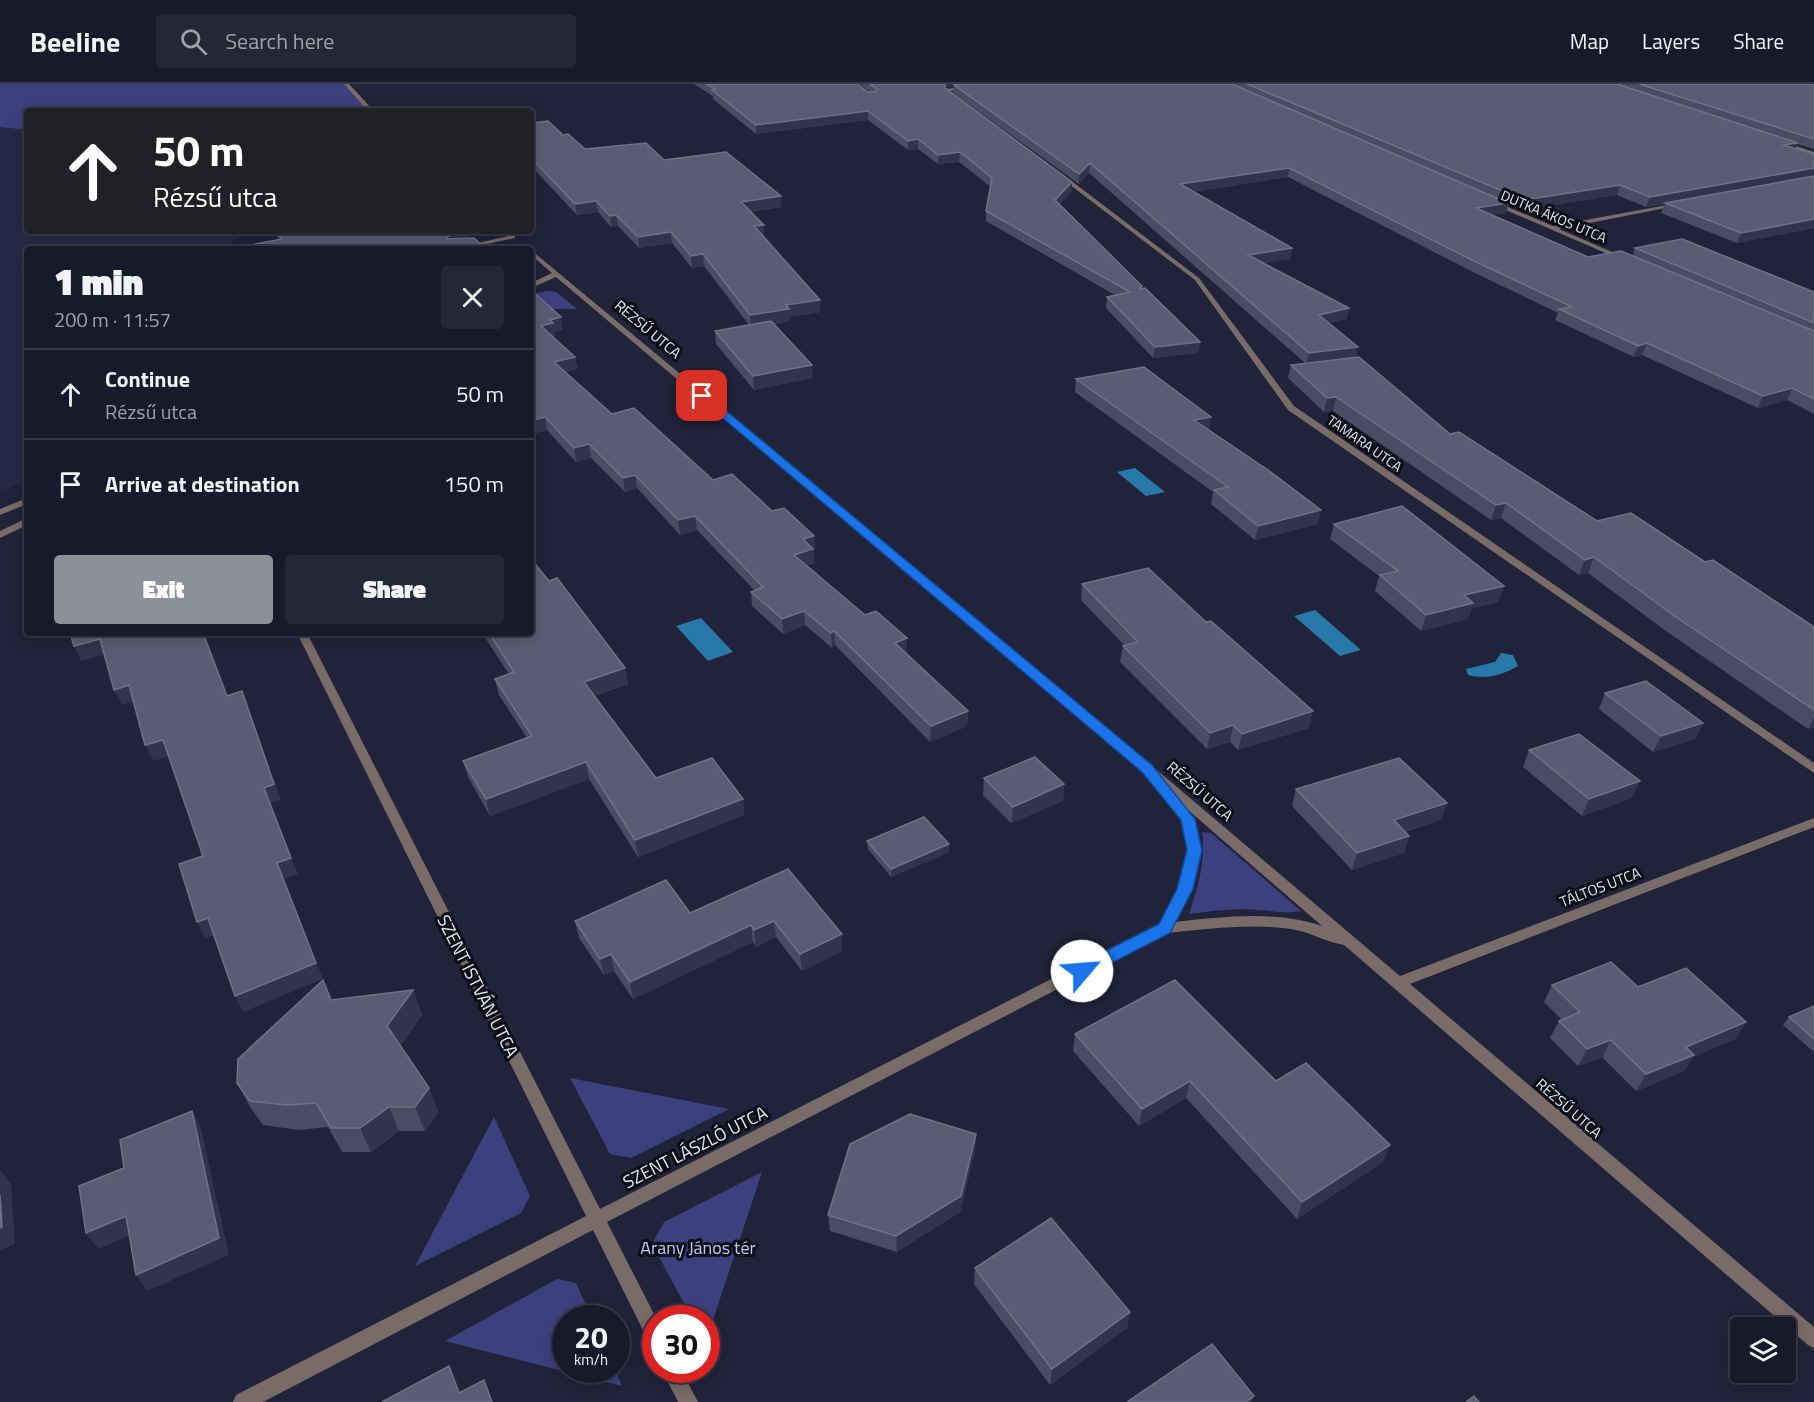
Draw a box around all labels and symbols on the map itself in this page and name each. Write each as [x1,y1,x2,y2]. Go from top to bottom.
street label: DUTKA ÁKOS UTCA [1498,184,1611,248]
street label: RÉZSŰ UTCA [610,294,687,364]
pin [676,370,727,421]
street label: TAMARA UTCA [1323,409,1407,477]
street label: RÉZSŰ UTCA [1162,756,1238,826]
street label: TÁLTOS UTCA [1556,861,1644,913]
street label: SZENT ISTVÁN UTCA [430,910,526,1062]
position arrow [1050,939,1114,1003]
street label: RÉZSŰ UTCA [1531,1073,1607,1143]
street label: SZENT LÁSZLÓ UTCA [618,1099,772,1195]
park label: Arany János tér [640,1234,756,1261]
speed limit sign: 30 [642,1305,720,1383]

